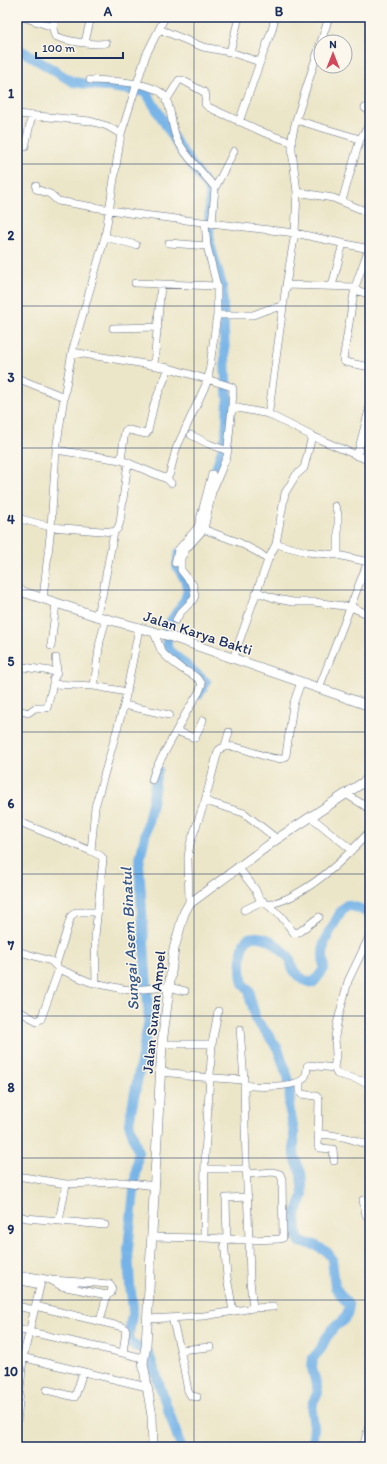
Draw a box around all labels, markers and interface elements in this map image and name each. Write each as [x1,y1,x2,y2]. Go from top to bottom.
text: A [103,4,113,19]
text: B [275,4,284,19]
scale bar [36,34,123,60]
north arrow [313,34,353,74]
text: N [329,38,337,51]
text: 100 m [42,41,75,55]
text: 1 [8,86,14,101]
text: 2 [8,228,15,243]
text: 3 [7,370,15,385]
text: 4 [7,512,15,527]
street label: Jalan Karya Bakti [141,607,255,659]
text: 5 [8,654,15,669]
text: 6 [8,796,15,811]
water label: Sungai Asem Binatul [116,865,143,1011]
text: 7 [7,938,15,953]
street label: Jalan Sunan Ampel [139,949,169,1074]
text: 8 [7,1080,15,1095]
text: 9 [8,1222,15,1237]
text: 10 [4,1364,18,1379]

